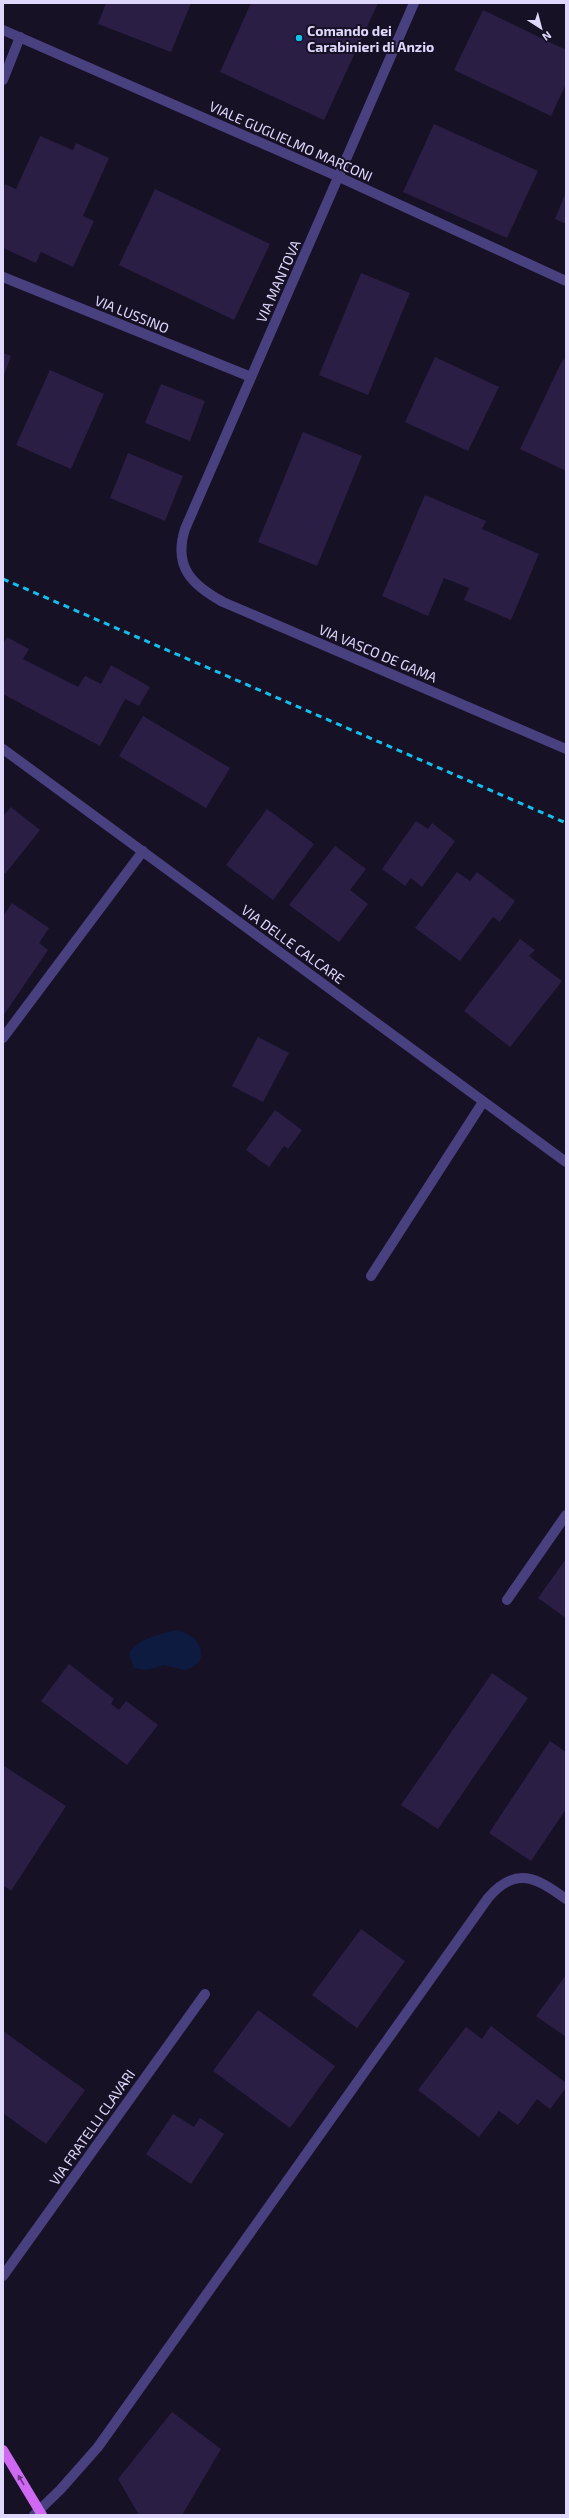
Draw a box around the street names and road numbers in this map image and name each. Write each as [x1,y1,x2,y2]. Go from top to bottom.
street label: VIALE GUGLIELMO MARCONI [207,97,375,185]
street label: VIA MANTOVA [252,237,304,325]
street label: VIA LUSSINO [92,291,172,337]
street label: VIA VASCO DE GAMA [316,620,440,686]
street label: VIA DELLE CALCARE [238,901,348,987]
street label: VIA FRATELLI CLAVARI [46,2066,138,2188]

